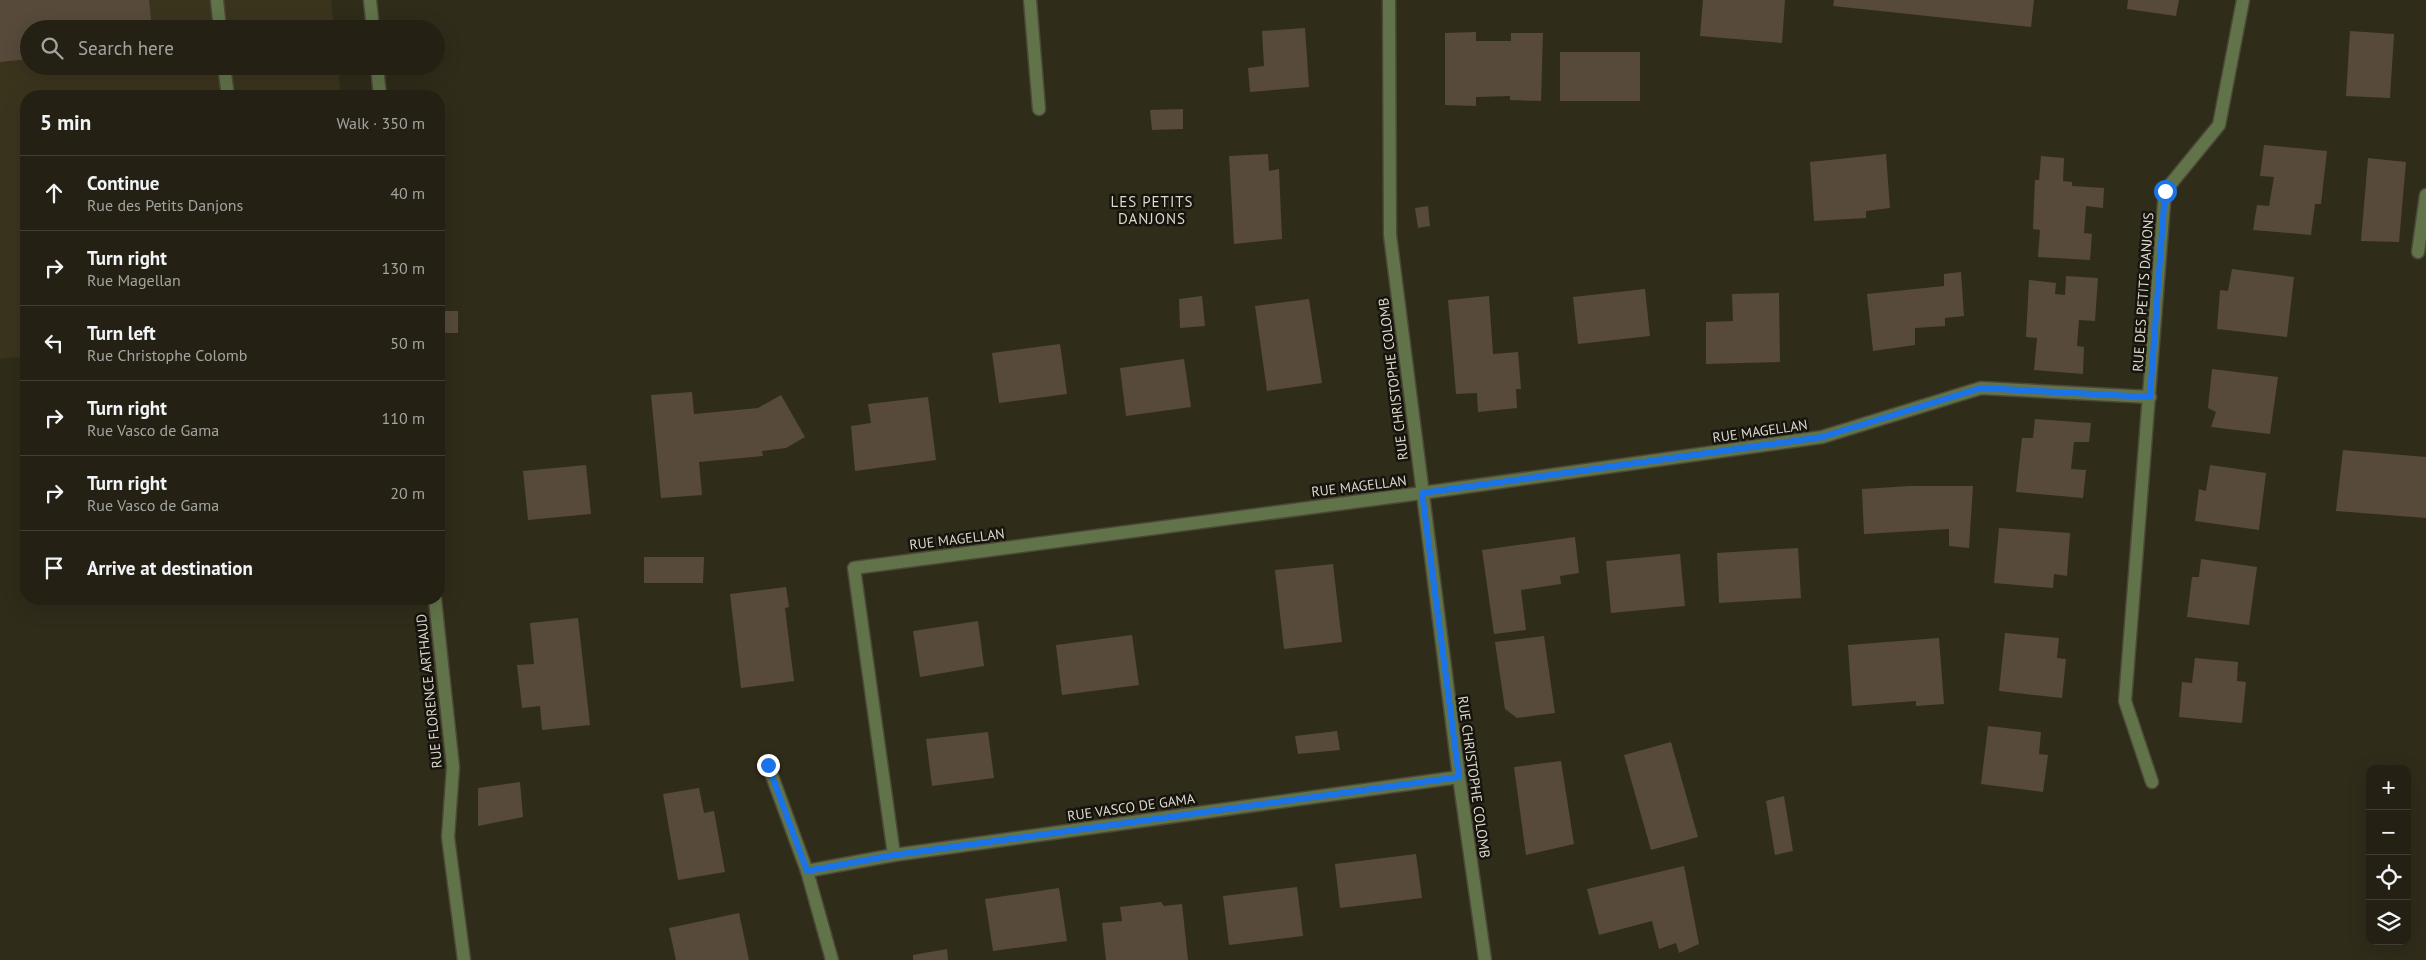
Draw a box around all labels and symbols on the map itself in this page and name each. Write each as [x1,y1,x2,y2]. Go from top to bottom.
route start [2154,180,2177,203]
district label: LES PETITS DANJONS [1110,192,1194,228]
street label: RUE DES PETITS DANJONS [2128,212,2158,372]
street label: RUE CHRISTOPHE COLOMB [1374,297,1412,461]
street label: RUE MAGELLAN [1711,415,1809,447]
street label: RUE MAGELLAN [1310,471,1408,501]
street label: RUE MAGELLAN [908,524,1006,554]
street label: RUE FLORENCE ARTHAUD [412,613,446,769]
street label: RUE CHRISTOPHE COLOMB [1454,695,1494,859]
route end [757,754,780,777]
street label: RUE VASCO DE GAMA [1066,789,1197,825]

